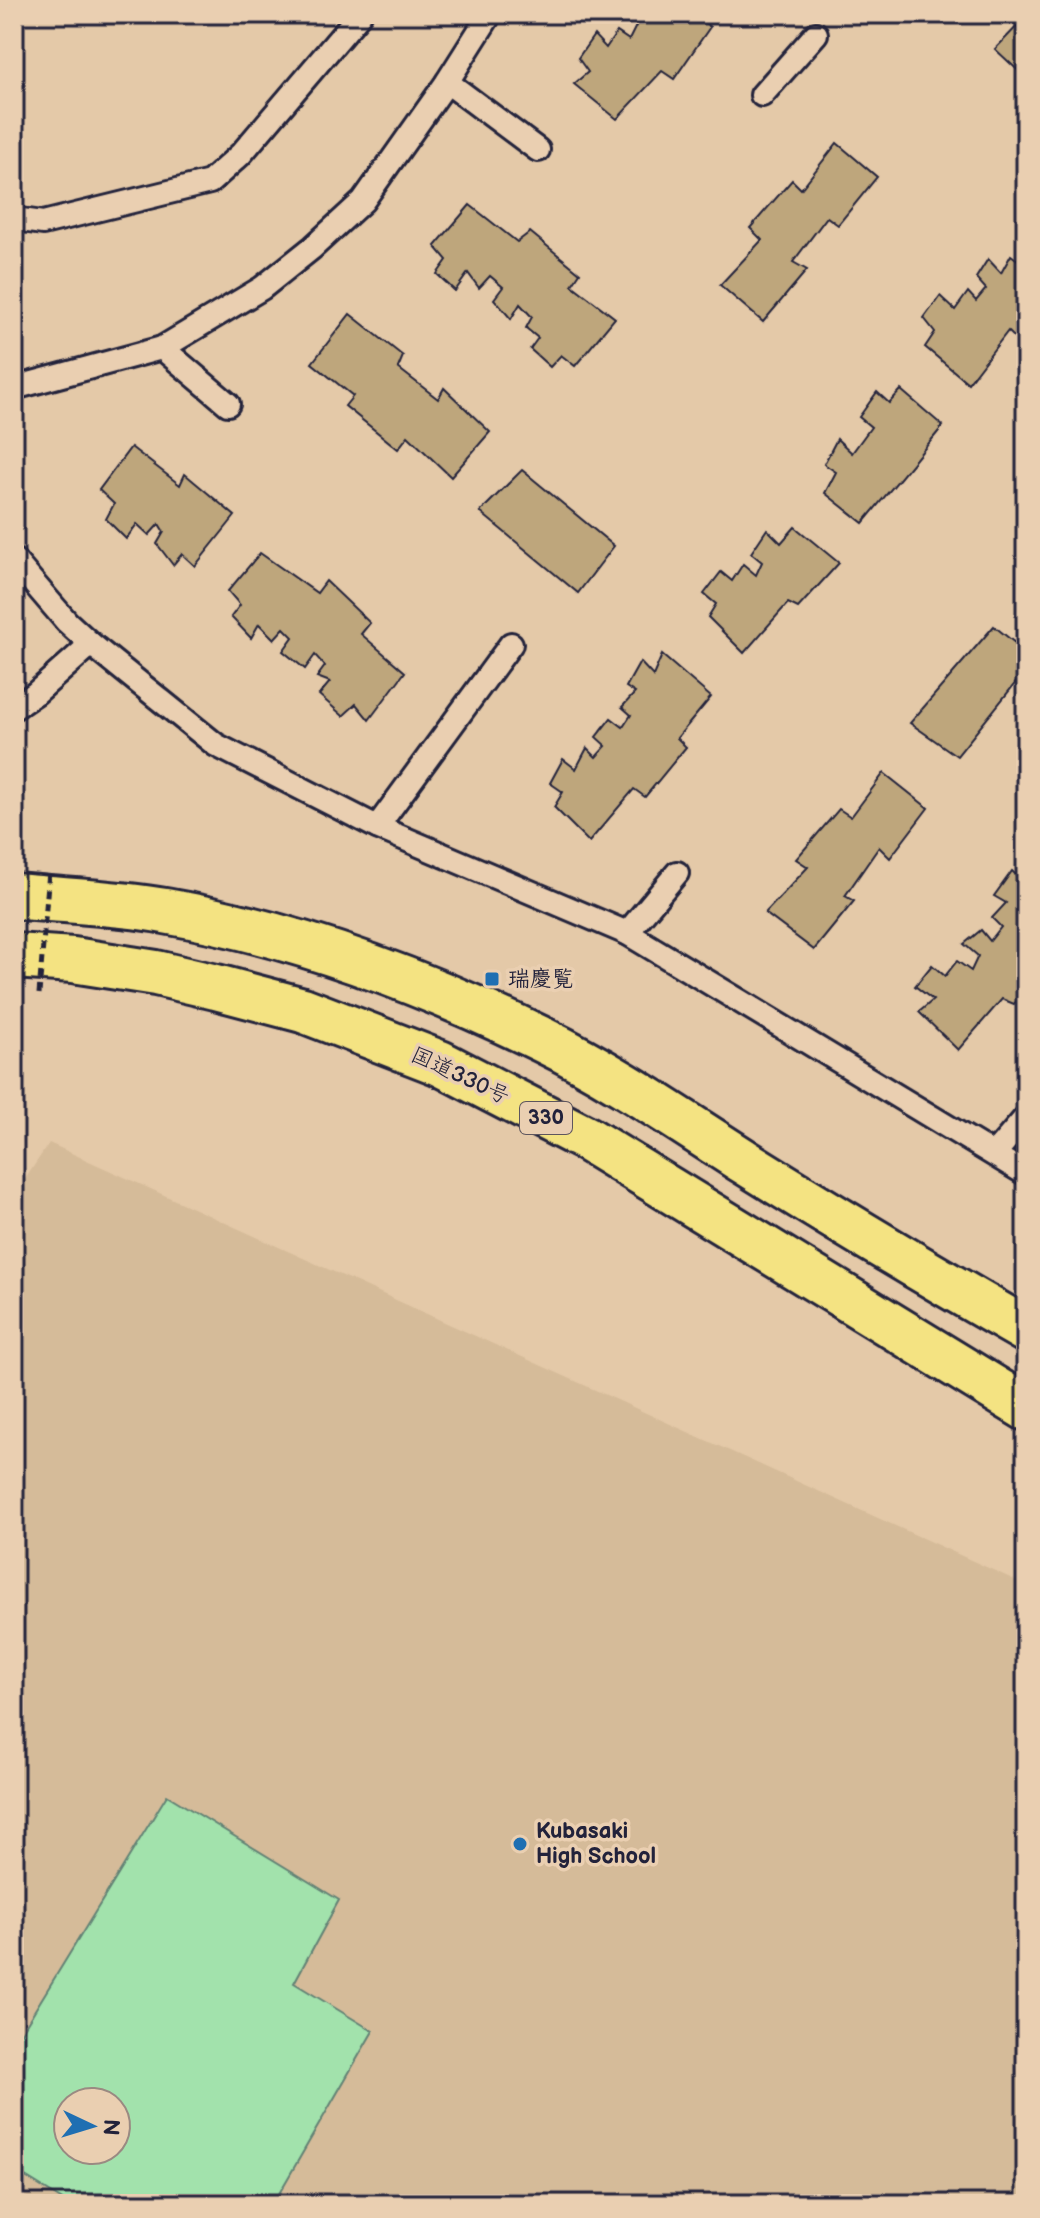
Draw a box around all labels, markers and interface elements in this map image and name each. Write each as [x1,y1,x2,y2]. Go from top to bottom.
place label: 瑞慶覧 [508,966,574,993]
marker: 瑞慶覧 [483,970,501,988]
street label: 国道330号 [406,1041,514,1111]
road number: 330 [520,1102,572,1134]
place label: Kubasaki High School [536,1818,656,1870]
marker: Kubasaki High School [511,1835,529,1853]
north arrow [52,2086,132,2166]
text: N [96,2118,124,2136]

